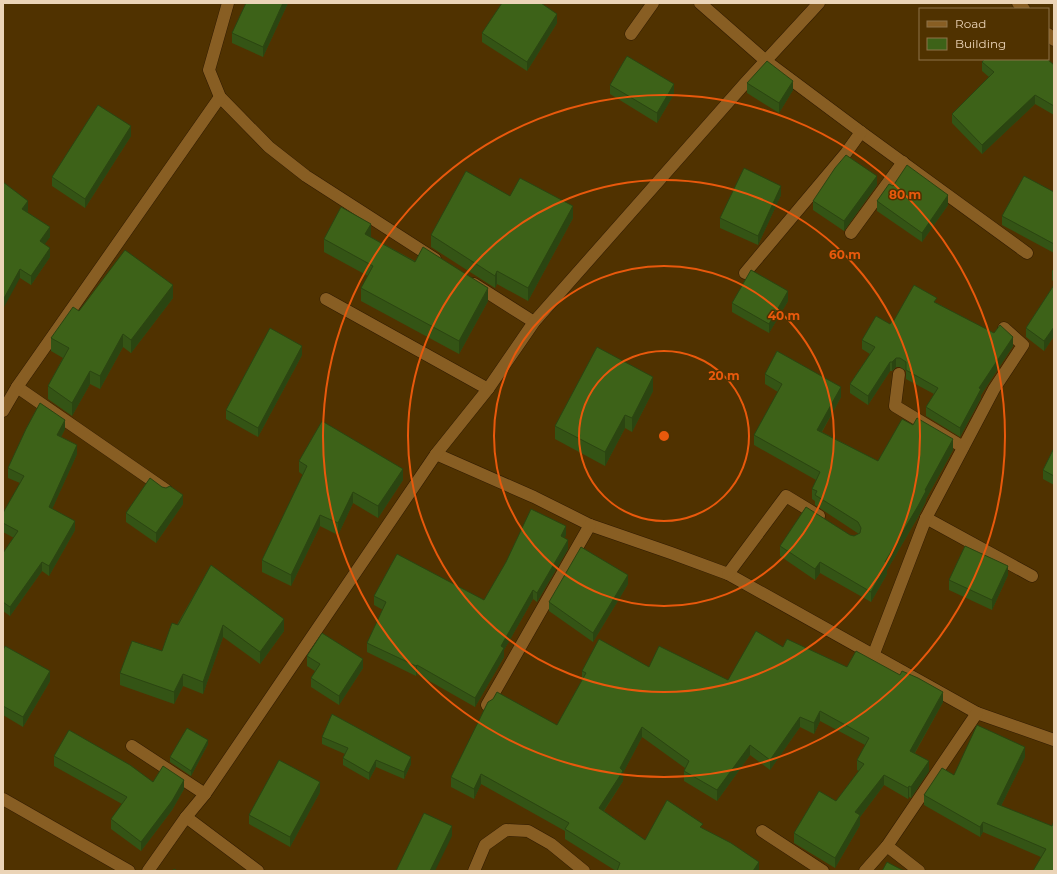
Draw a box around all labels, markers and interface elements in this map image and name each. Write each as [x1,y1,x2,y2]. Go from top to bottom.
legend [919,8,1049,60]
text: Road [955,16,986,31]
text: Building [955,36,1006,51]
text: 80 m [889,187,921,202]
text: 60 m [829,247,861,262]
text: 40 m [768,308,800,323]
text: 20 m [708,368,740,383]
centre of rings [657,429,671,443]

